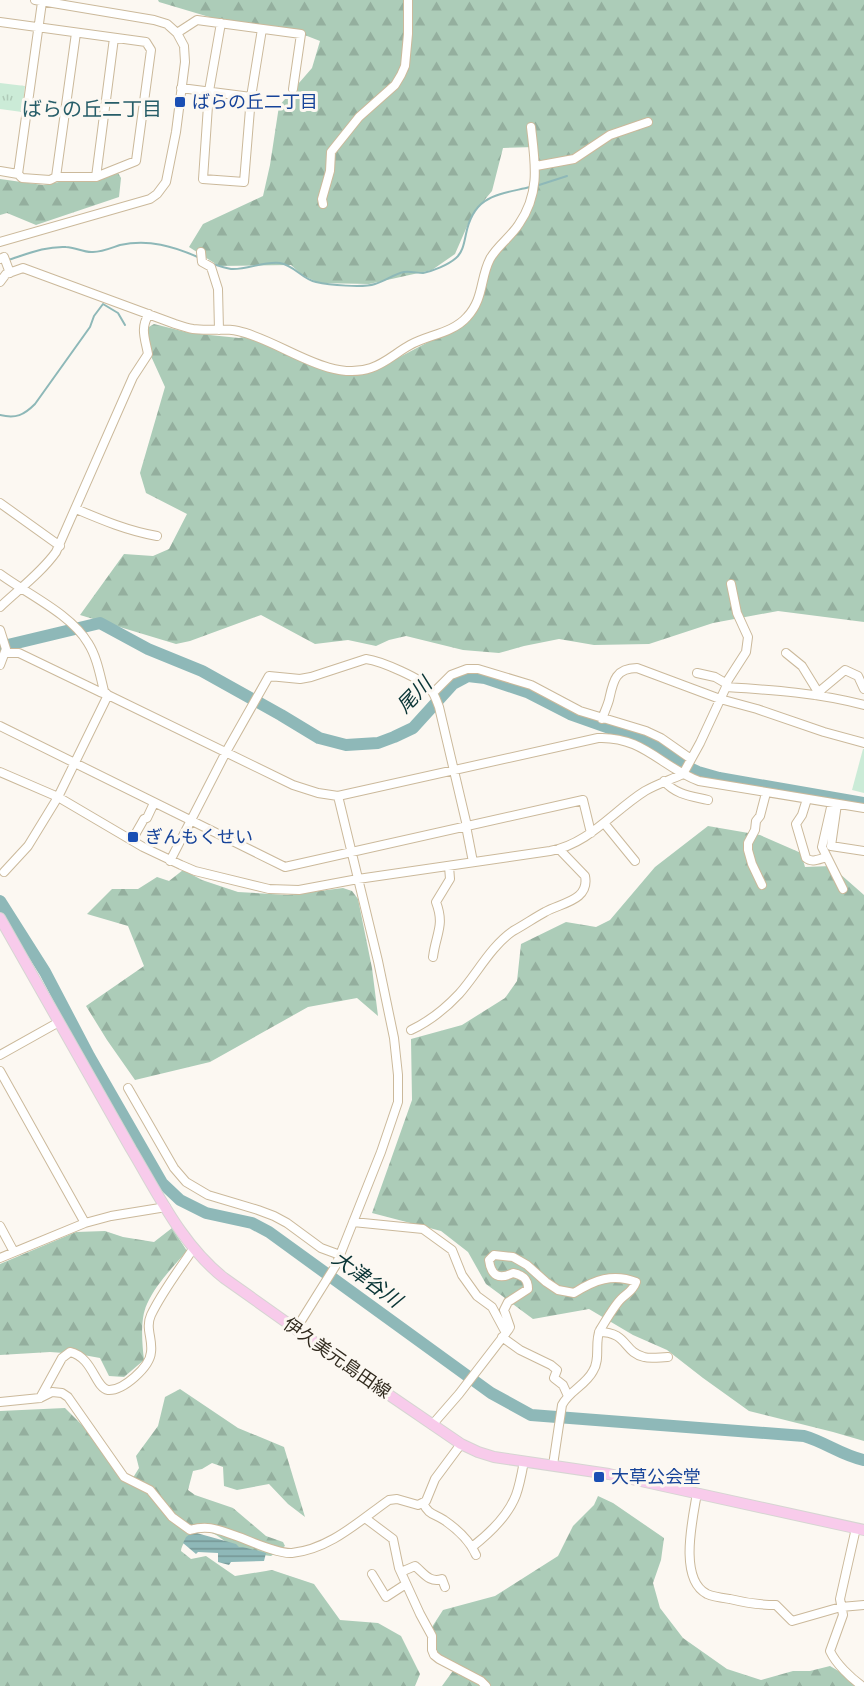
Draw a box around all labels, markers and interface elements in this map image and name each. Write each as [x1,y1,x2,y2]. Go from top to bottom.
place label: ばらの丘二丁目 [192,92,318,112]
marker: ばらの丘二丁目 [173,95,187,109]
district label: ばらの丘二丁目 [22,98,162,120]
water label: 尾川 [392,672,437,717]
place label: ぎんもくせい [145,827,253,847]
marker: ぎんもくせい [126,830,140,844]
water label: 大津谷川 [328,1247,407,1313]
street label: 伊久美元島田線 [280,1314,394,1402]
place label: 大草公会堂 [611,1467,701,1487]
marker: 大草公会堂 [592,1470,606,1484]

